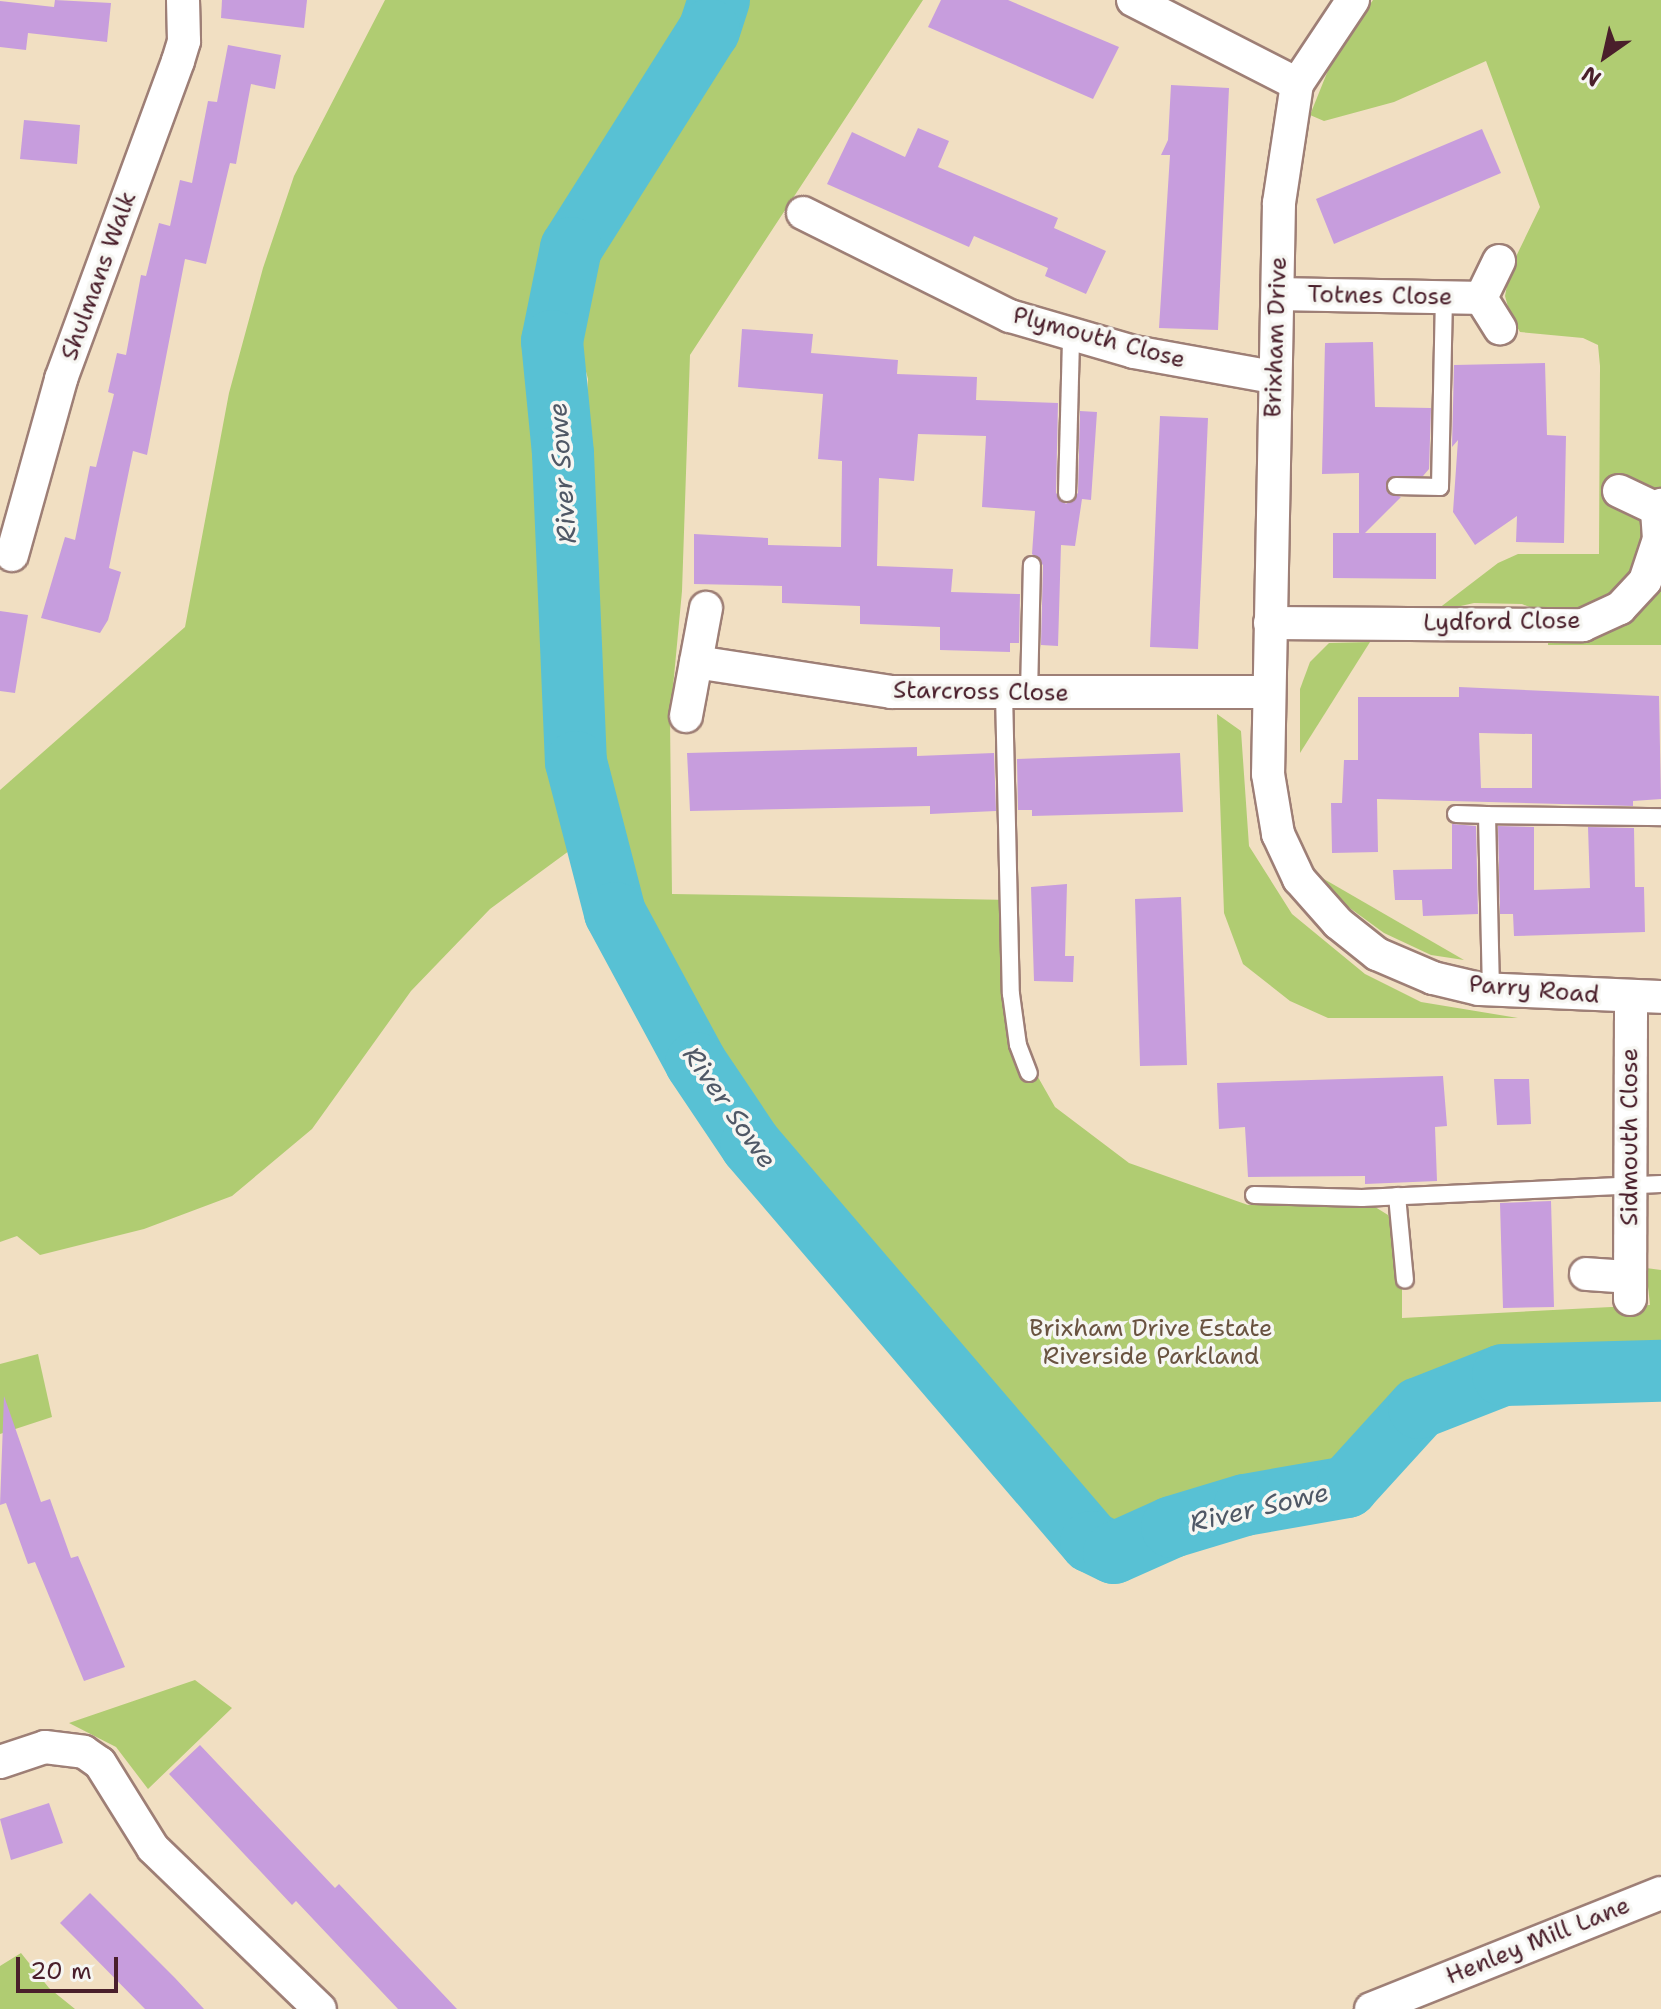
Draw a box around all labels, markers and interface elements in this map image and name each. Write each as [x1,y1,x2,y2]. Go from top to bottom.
north arrow [1565,16,1645,96]
text: N [1576,59,1607,93]
street label: Shulmans Walk [55,188,143,364]
street label: Brixham Drive [1259,256,1293,418]
street label: Totnes Close [1307,280,1453,312]
street label: Plymouth Close [1010,301,1188,375]
water label: River Sowe [542,401,582,545]
street label: Lydford Close [1423,606,1581,638]
street label: Starcross Close [893,676,1069,708]
street label: Parry Road [1468,970,1600,1010]
water label: River Sowe [677,1040,783,1174]
street label: Sidmouth Close [1616,1048,1644,1226]
park label: Brixham Drive Estate Riverside Parkland [1029,1315,1273,1371]
water label: River Sowe [1187,1476,1331,1538]
street label: Henley Mill Lane [1442,1891,1634,1991]
scale bar [20,1941,122,1991]
text: 20 m [30,1955,92,1987]

